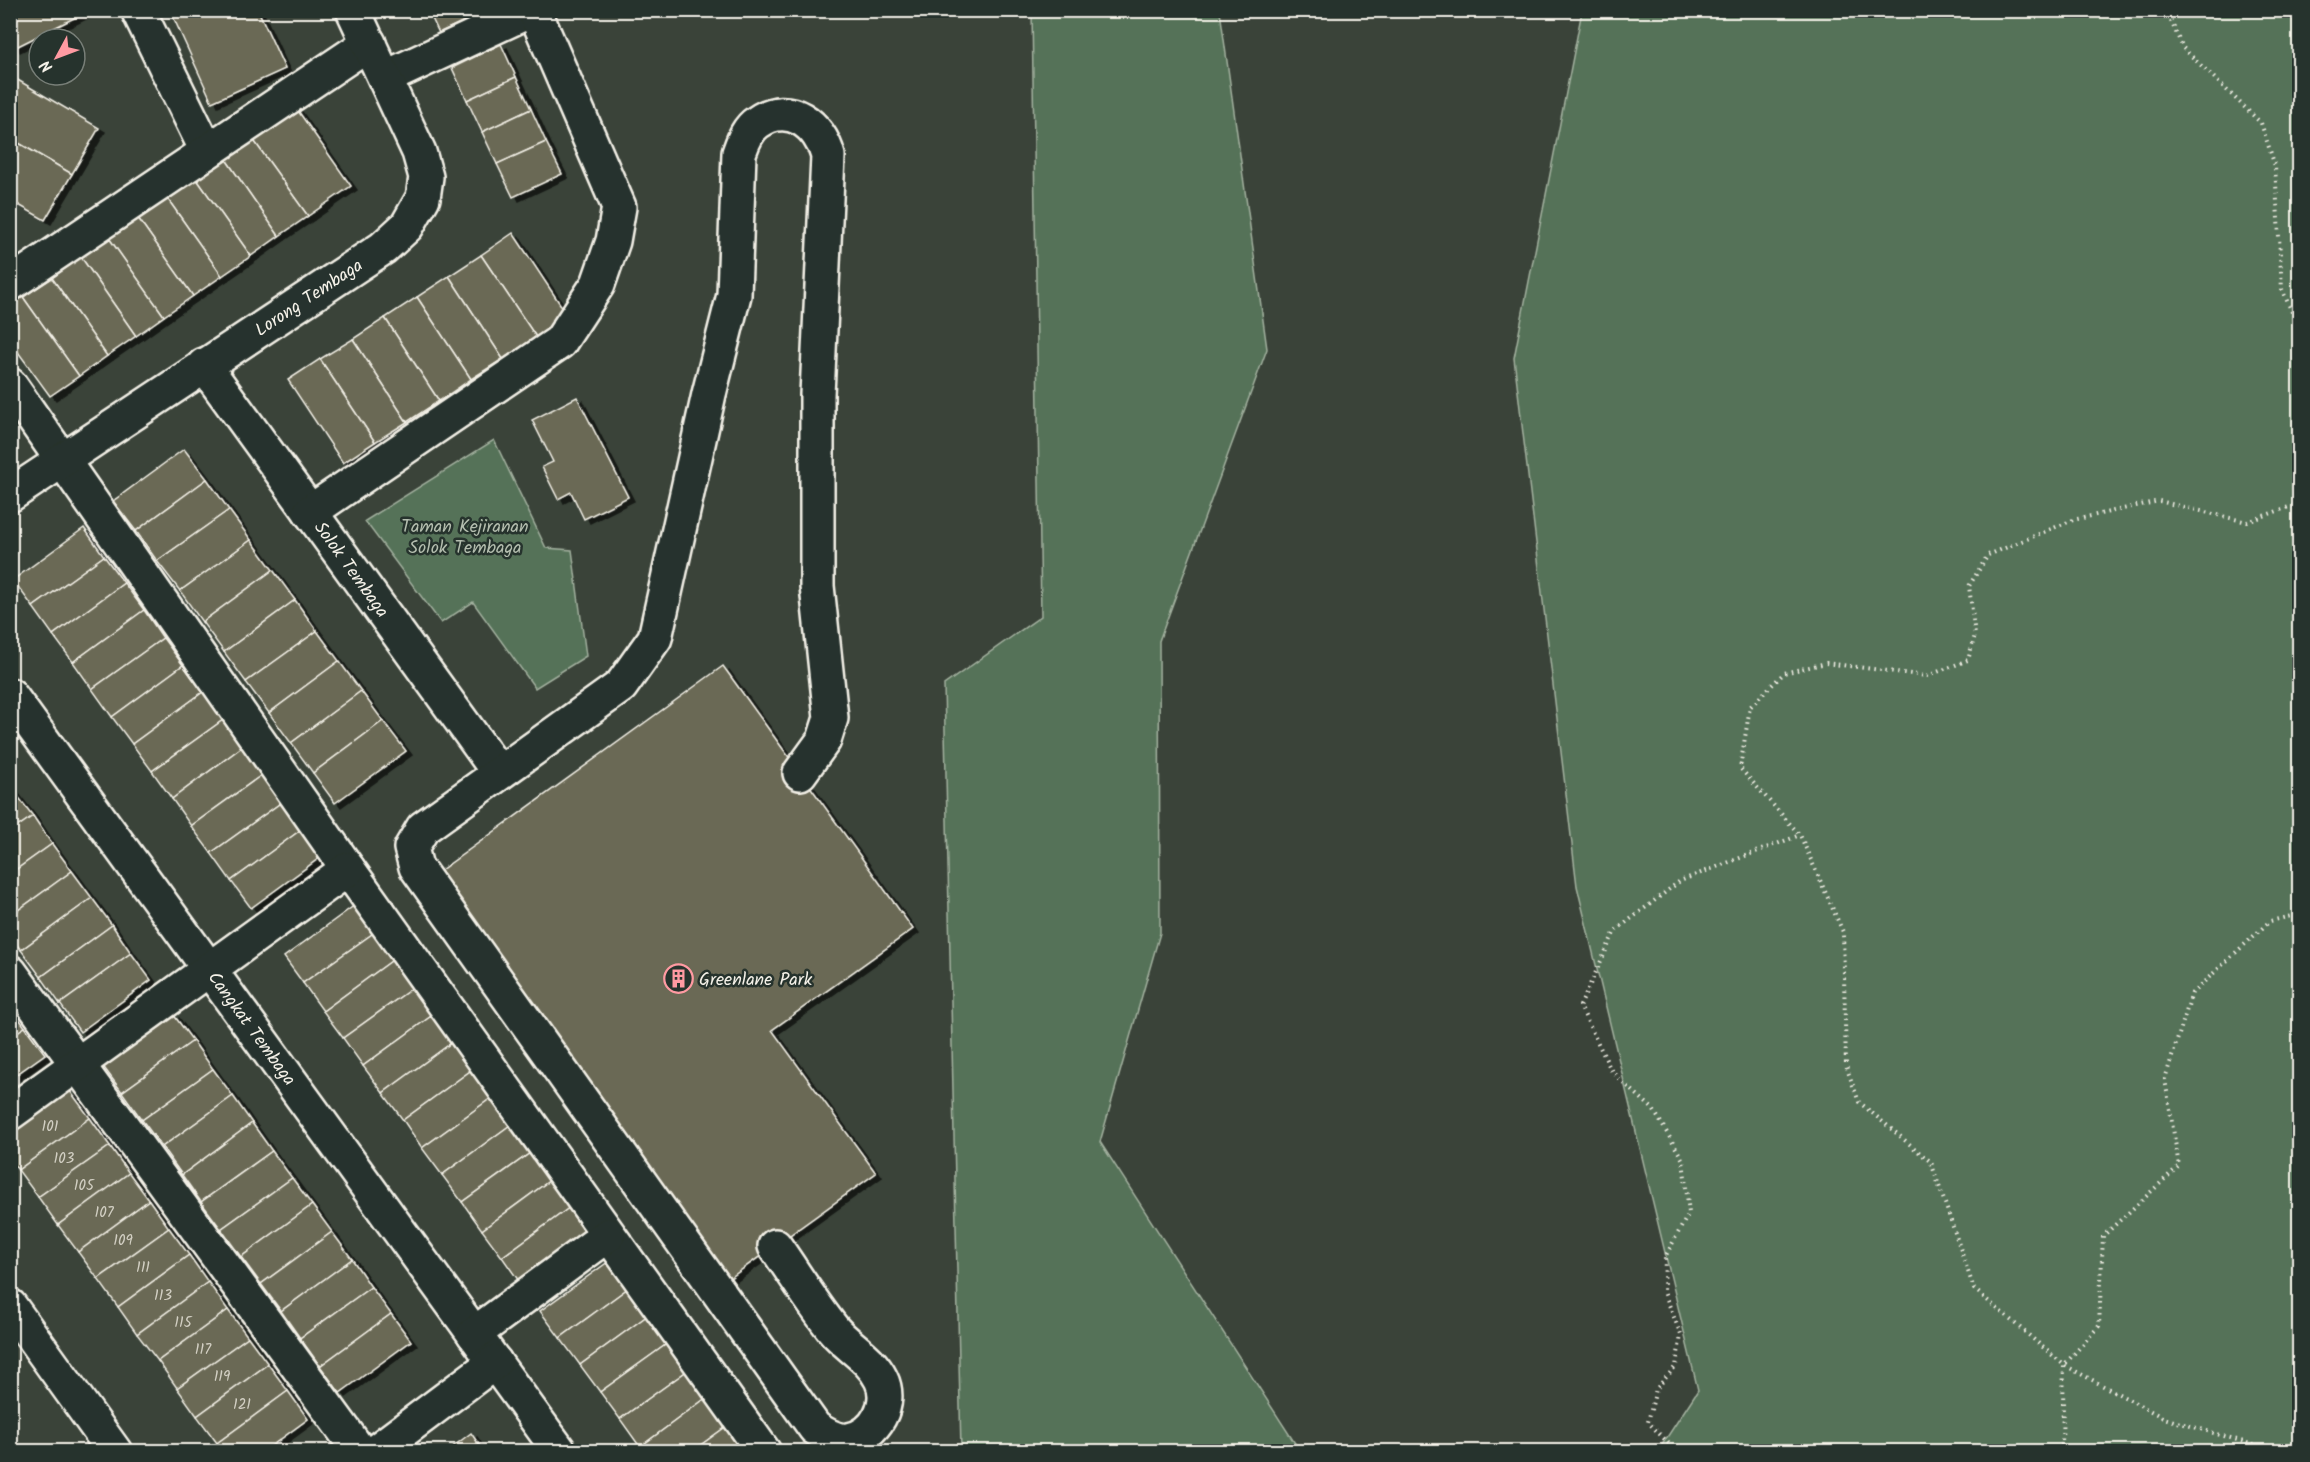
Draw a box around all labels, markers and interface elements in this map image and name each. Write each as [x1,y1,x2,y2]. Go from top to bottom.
north arrow [27,27,87,87]
text: N [34,54,60,78]
street label: Lorong Tembaga [249,252,369,345]
park label: Taman Kejiranan Solok Tembaga [401,513,529,563]
street label: Solok Tembaga [306,516,395,624]
building icon: Greenlane Park [662,963,694,995]
street label: Cangkat Tembaga [199,966,303,1093]
place label: Greenlane Park [699,966,813,995]
house number: 101 [42,1115,59,1139]
house number: 103 [54,1147,75,1171]
house number: 105 [74,1174,95,1198]
house number: 107 [94,1201,115,1225]
house number: 109 [113,1229,133,1253]
house number: 111 [136,1256,150,1280]
house number: 113 [154,1284,172,1308]
house number: 115 [174,1311,193,1335]
house number: 117 [195,1338,212,1362]
house number: 119 [214,1365,231,1389]
house number: 121 [233,1393,251,1417]

